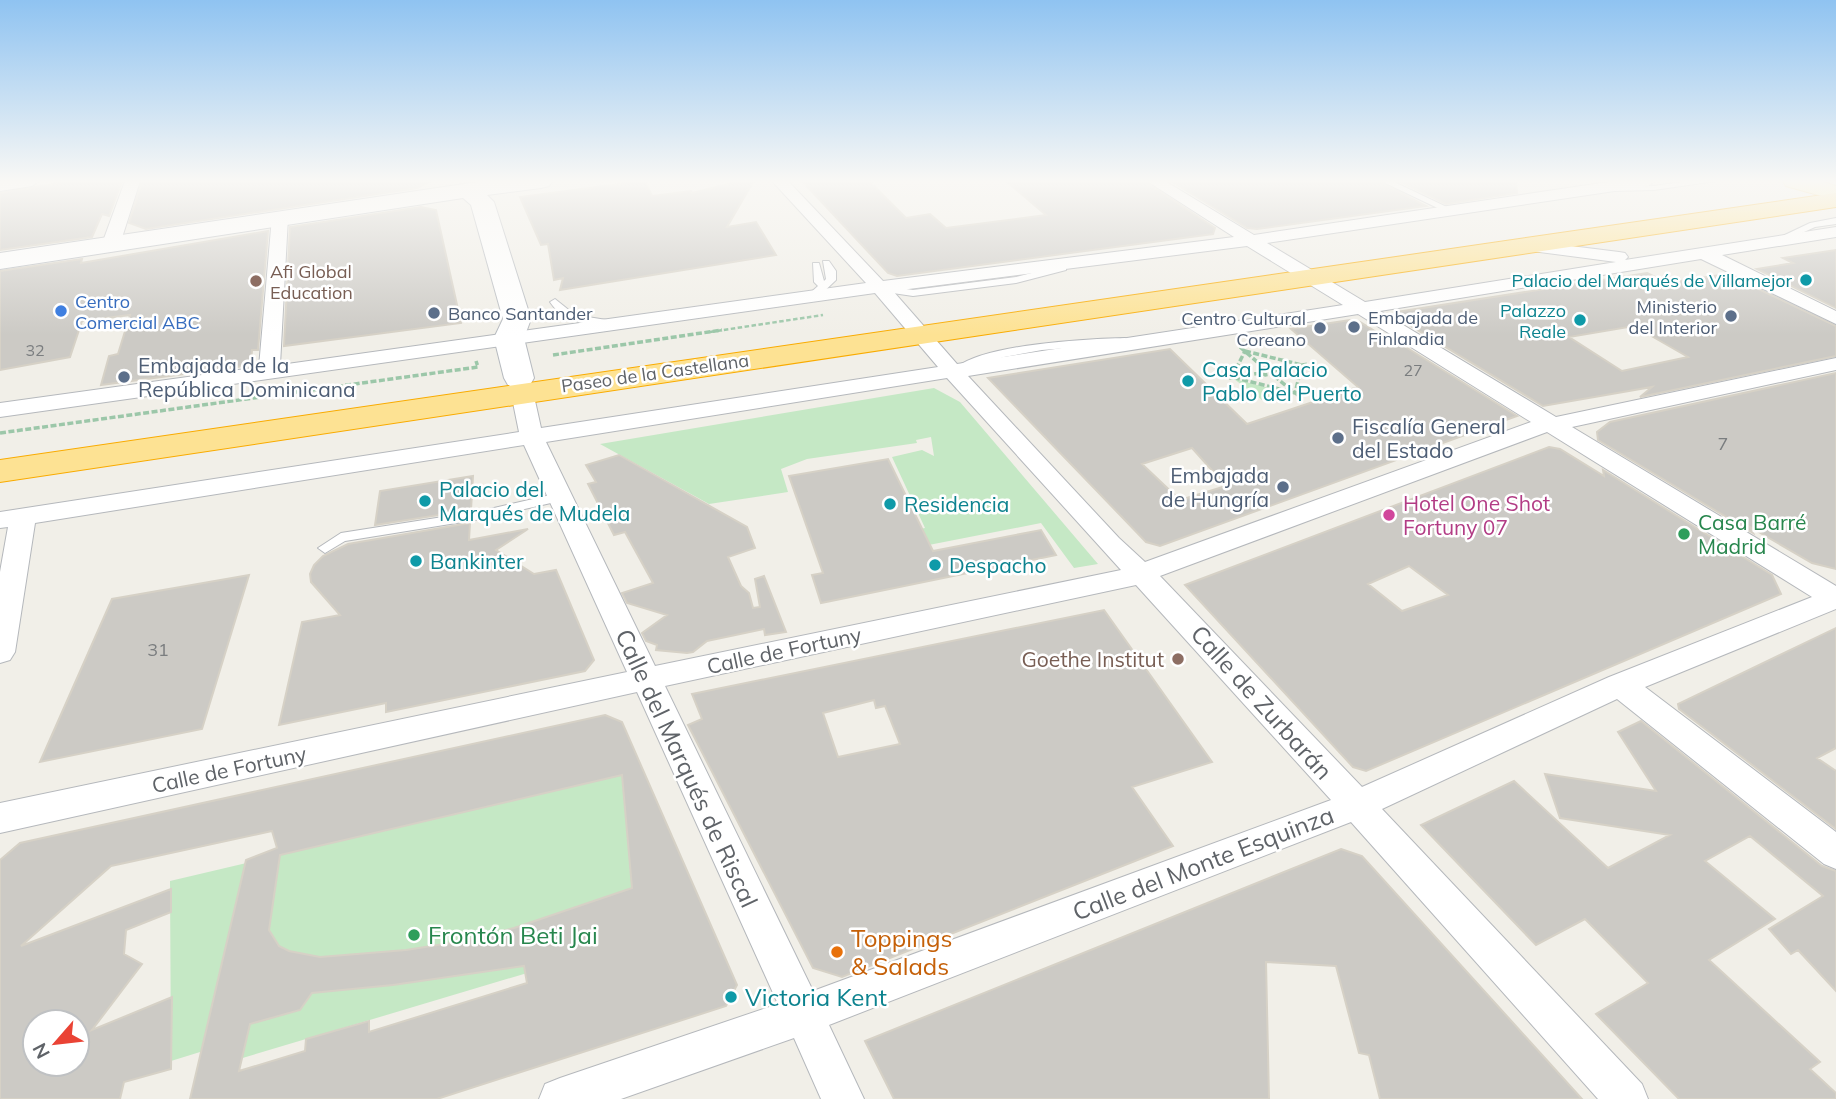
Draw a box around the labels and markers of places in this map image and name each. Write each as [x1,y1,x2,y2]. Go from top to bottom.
place label: Afi Global Education [270,260,353,304]
place label: Palacio del Marqués de Villamejor [1512,269,1792,292]
marker: Palacio del Marqués de Villamejor [1798,272,1814,288]
marker: Afi Global Education [248,273,264,289]
place label: Centro Comercial ABC [75,290,200,334]
place label: Ministerio del Interior [1629,295,1717,339]
place label: Palazzo Reale [1500,299,1566,343]
place label: Banco Santander [448,302,593,325]
marker: Centro Comercial ABC [53,303,69,319]
marker: Banco Santander [426,305,442,321]
place label: Embajada de Finlandia [1368,306,1478,350]
place label: Centro Cultural Coreano [1181,307,1306,351]
marker: Ministerio del Interior [1723,308,1739,324]
marker: Palazzo Reale [1572,312,1588,328]
marker: Embajada de Finlandia [1346,319,1362,335]
marker: Centro Cultural Coreano [1312,320,1328,336]
place label: Embajada de la República Dominicana [138,352,356,402]
place label: Casa Palacio Pablo del Puerto [1202,356,1362,406]
marker: Embajada de la República Dominicana [116,369,132,385]
marker: Casa Palacio Pablo del Puerto [1180,373,1196,389]
place label: Fiscalía General del Estado [1352,413,1506,463]
marker: Fiscalía General del Estado [1330,430,1346,446]
place label: Embajada de Hungría [1161,462,1269,512]
place label: Palacio del Marqués de Mudela [439,476,630,526]
marker: Embajada de Hungría [1275,479,1291,495]
place label: Hotel One Shot Fortuny 07 [1403,490,1550,540]
place label: Residencia [904,491,1009,517]
marker: Palacio del Marqués de Mudela [417,493,433,509]
marker: Residencia [882,496,898,512]
marker: Hotel One Shot Fortuny 07 [1381,507,1397,523]
place label: Casa Barré Madrid [1698,509,1807,559]
marker: Casa Barré Madrid [1676,526,1692,542]
place label: Bankinter [430,548,524,574]
place label: Despacho [949,552,1046,578]
marker: Bankinter [408,553,424,569]
marker: Despacho [927,557,943,573]
place label: Goethe Institut [1021,646,1164,672]
marker: Goethe Institut [1170,651,1186,667]
place label: Frontón Beti Jai [428,920,598,950]
place label: Toppings & Salads [851,923,952,981]
marker: Frontón Beti Jai [406,927,422,943]
marker: Toppings & Salads [829,944,845,960]
place label: Victoria Kent [745,982,887,1012]
marker: Victoria Kent [723,989,739,1005]

